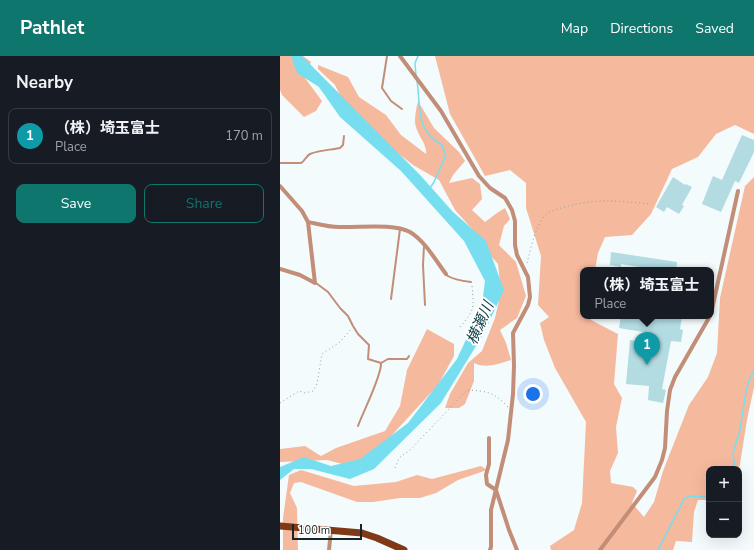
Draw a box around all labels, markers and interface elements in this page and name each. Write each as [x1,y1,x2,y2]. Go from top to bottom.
text: Pathlet [20,15,84,41]
text: Map [561,19,588,38]
text: Directions [610,19,673,38]
text: Saved [695,19,734,38]
text: Nearby [16,71,73,94]
text: （株）埼玉富士 [55,118,160,138]
text: 1 [26,127,34,145]
text: 170 m [225,127,263,145]
text: Place [55,138,87,156]
button: Save [16,184,136,223]
button: Share [144,184,264,223]
popup [580,267,714,319]
text: （株）埼玉富士 [594,275,700,295]
text: Place [594,295,626,313]
water label: 横瀬川 [462,297,499,348]
pin: 1 [634,332,660,365]
your location [523,384,543,404]
map controls [706,466,742,538]
button: + [706,466,742,502]
button: − [706,502,742,538]
scale bar [292,522,362,541]
text: 100 m [298,523,330,538]

